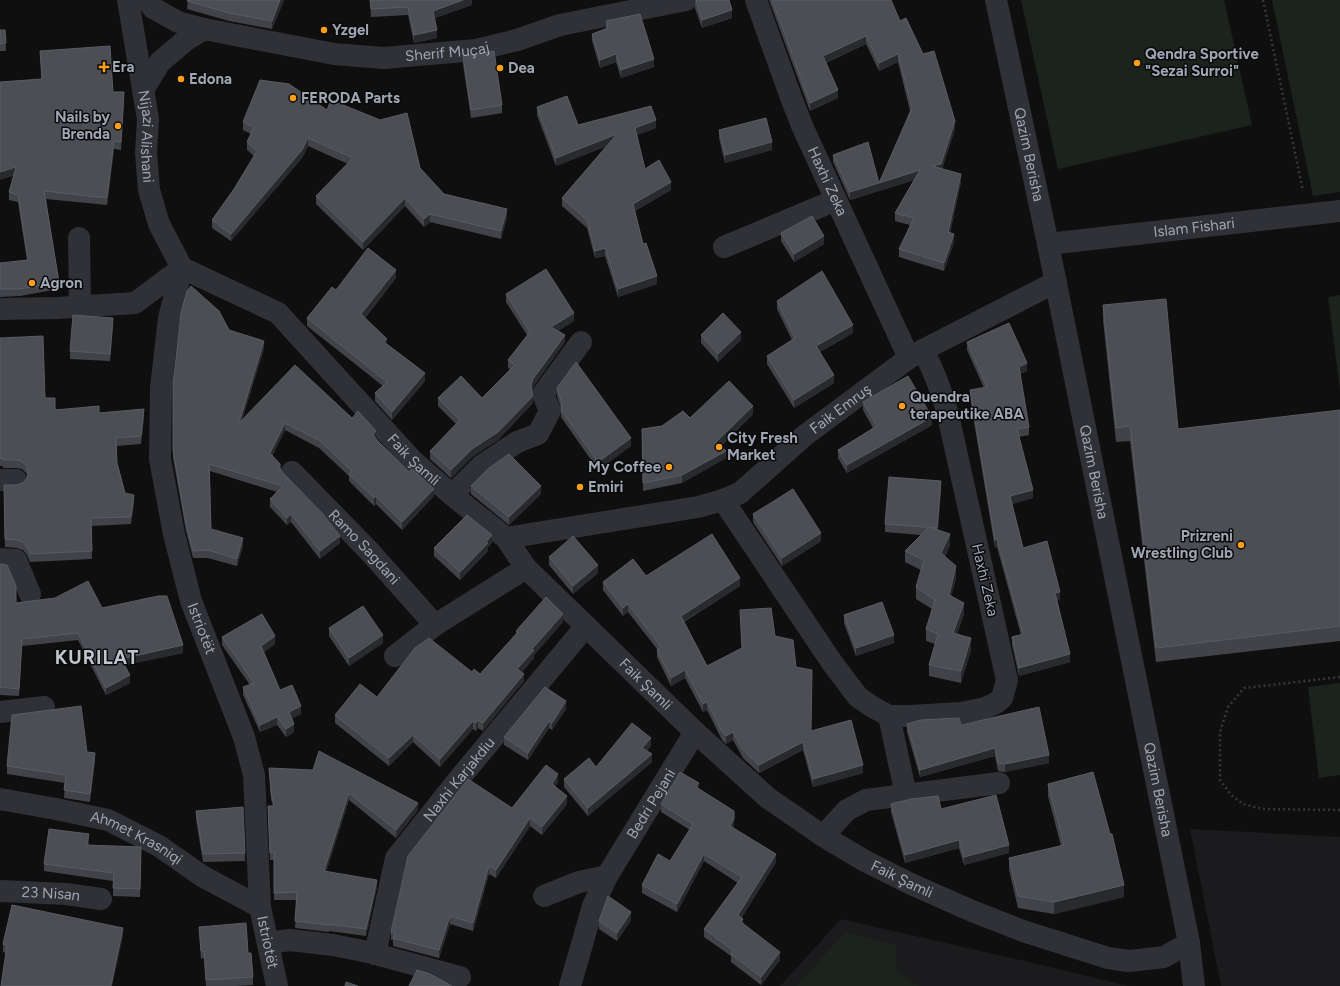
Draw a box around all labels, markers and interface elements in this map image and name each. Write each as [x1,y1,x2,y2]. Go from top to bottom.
place label: Yzgel [332,21,369,39]
marker: Yzgel [319,25,329,35]
street label: Sherif Muçaj [404,38,491,65]
place label: Qendra Sportive "Sezai Surroi" [1145,45,1259,80]
place label: Era [112,58,135,76]
marker: Qendra Sportive "Sezai Surroi" [1132,58,1142,68]
place label: Dea [508,59,535,77]
marker: Era [99,62,109,72]
marker: Dea [495,63,505,73]
place label: Edona [189,70,232,88]
marker: Edona [176,74,186,84]
street label: Nijazi Alishani [134,89,157,184]
place label: FERODA Parts [301,89,400,107]
marker: FERODA Parts [288,93,298,103]
street label: Qazim Berisha [1010,106,1048,203]
place label: Nails by Brenda [55,108,110,143]
marker: Nails by Brenda [113,121,123,131]
street label: Haxhi Zeka [804,144,851,219]
street label: Islam Fishari [1152,214,1236,241]
place label: Agron [40,274,82,292]
marker: Agron [27,278,37,288]
street label: Faik Emruş [806,380,875,438]
place label: Quendra terapeutike ABA [910,388,1024,423]
marker: Quendra terapeutike ABA [897,401,907,411]
street label: Qazim Berisha [1076,423,1112,521]
place label: City Fresh Market [727,429,798,464]
street label: Faik Şamli [384,430,444,489]
marker: City Fresh Market [714,442,724,452]
place label: My Coffee [588,458,662,476]
marker: My Coffee [664,462,674,472]
place label: Emiri [588,478,624,496]
marker: Emiri [575,482,585,492]
street label: Ramo Sagdani [325,506,404,588]
place label: Prizreni Wrestling Club [1131,527,1233,562]
marker: Prizreni Wrestling Club [1236,540,1246,550]
street label: Haxhi Zeka [968,542,1002,618]
street label: Istriotët [184,600,220,657]
district label: KURILAT [55,646,139,669]
street label: Faik Şamli [616,655,676,714]
street label: Naxhi Karjakdiu [420,734,499,825]
street label: Qazim Berisha [1140,741,1176,838]
street label: Bedri Pejani [623,765,679,842]
street label: Ahmet Krasniqi [89,807,186,869]
street label: Faik Şamli [868,856,936,902]
street label: 23 Nisan [21,883,81,905]
street label: Istriotët [253,914,282,971]

